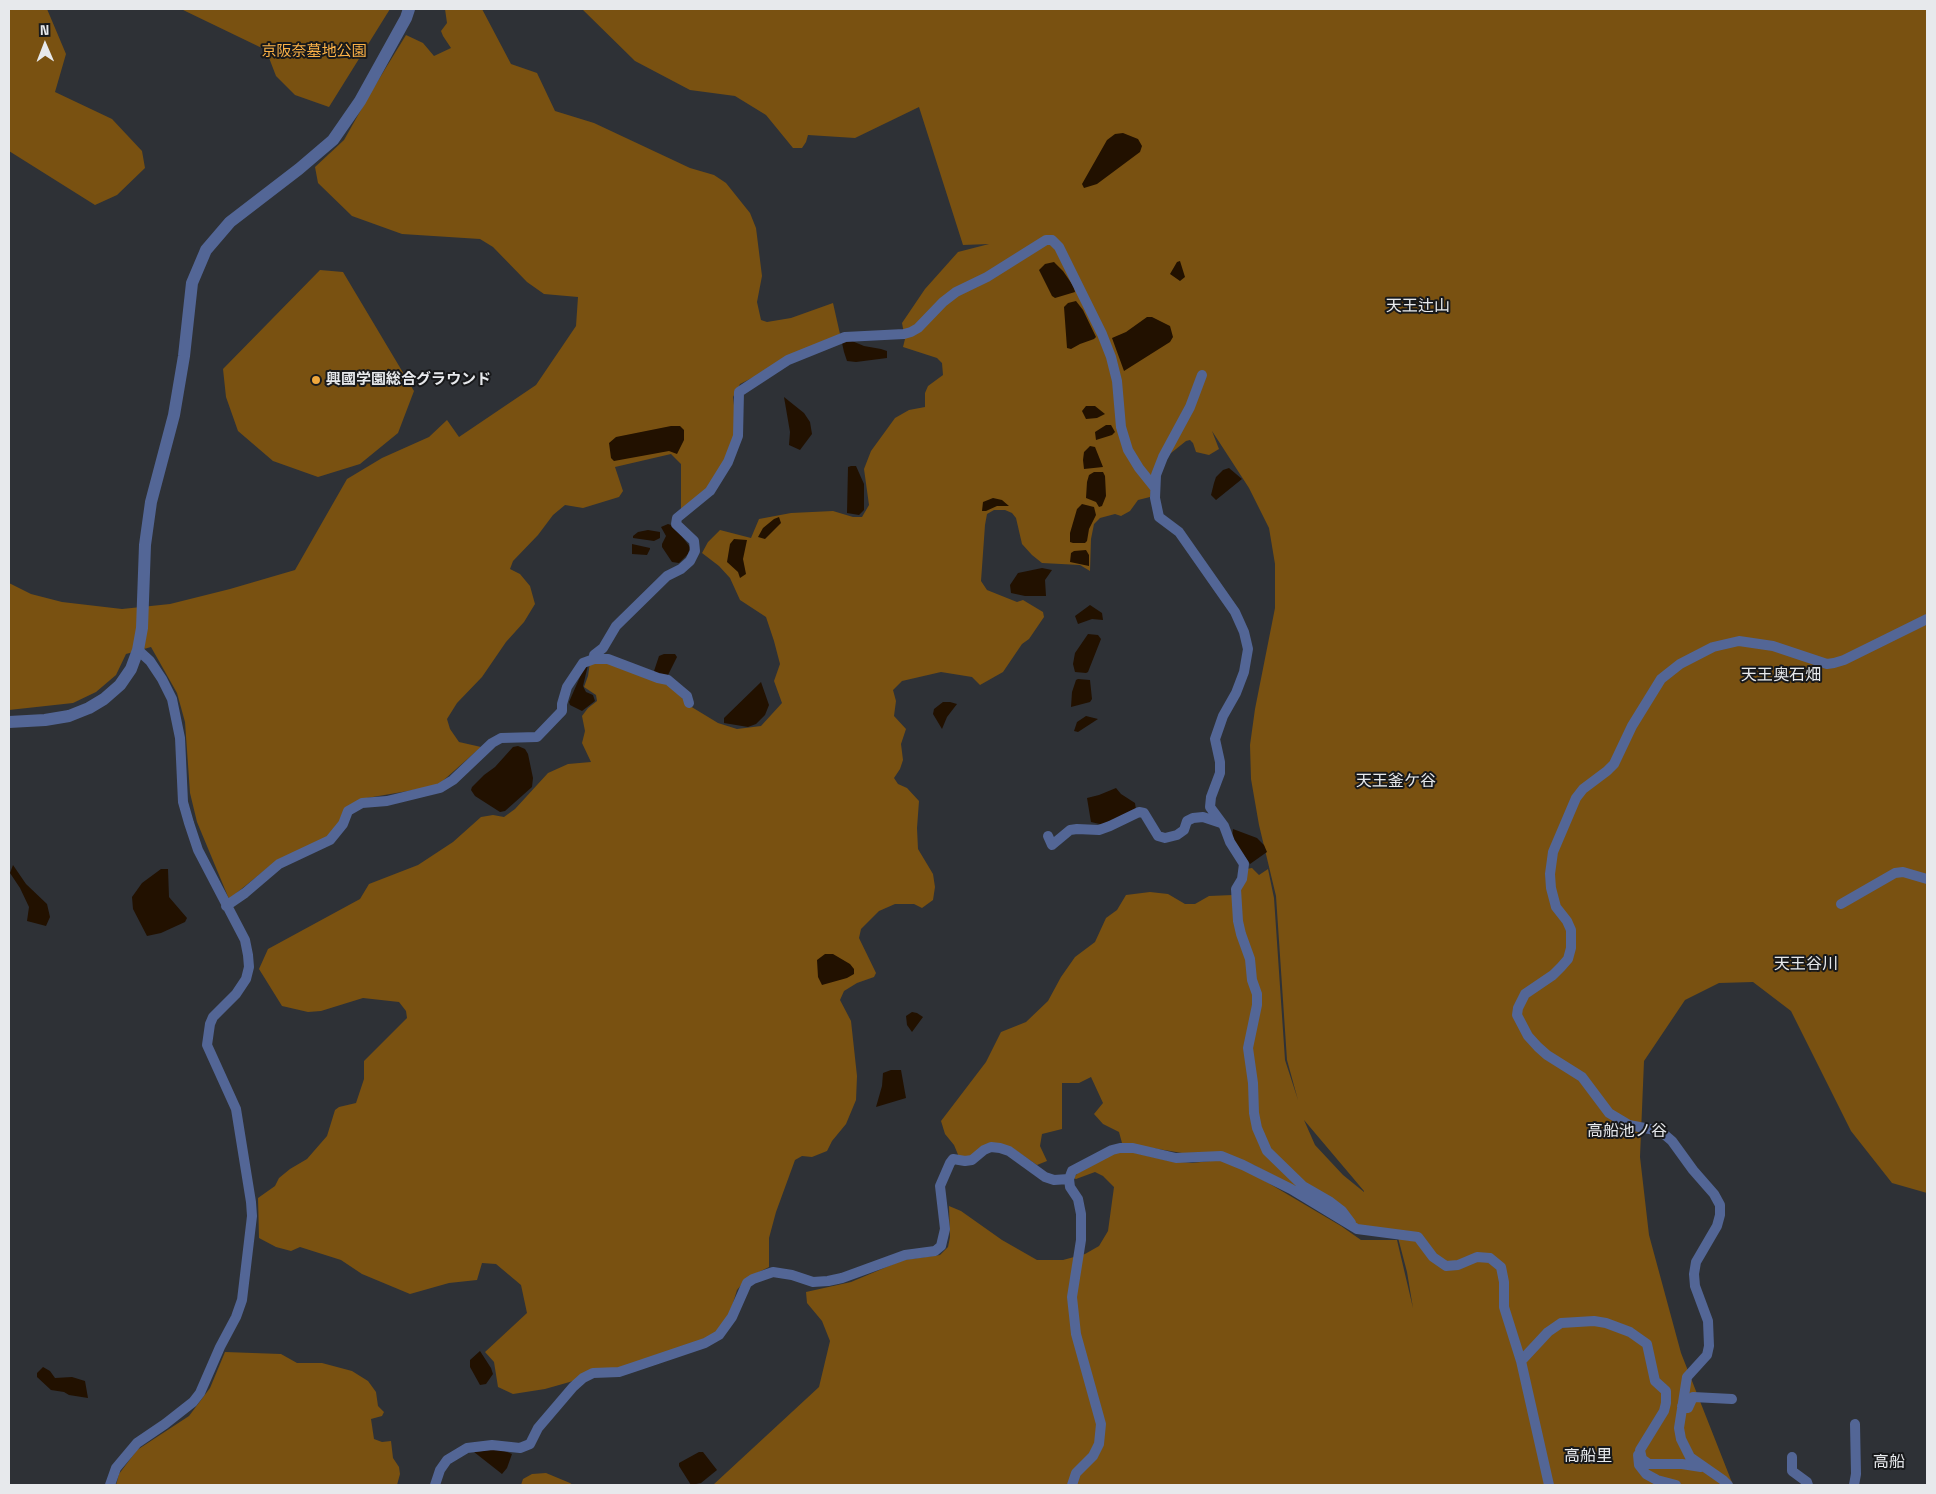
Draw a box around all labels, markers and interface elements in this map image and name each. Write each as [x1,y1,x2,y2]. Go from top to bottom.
north arrow [20,20,70,70]
text: N [40,21,50,39]
park label: 京阪奈墓地公園 [262,43,366,61]
district label: 天王辻山 [1386,297,1450,317]
place label: 興國学園総合グラウンド [326,371,491,389]
marker: 興國学園総合グラウンド [310,374,322,386]
district label: 天王奥石畑 [1741,666,1821,686]
district label: 天王釜ケ谷 [1356,772,1436,792]
district label: 天王谷川 [1774,955,1838,975]
district label: 高船池ノ谷 [1587,1122,1667,1142]
district label: 高船里 [1564,1447,1612,1467]
district label: 高船 [1873,1453,1905,1473]

